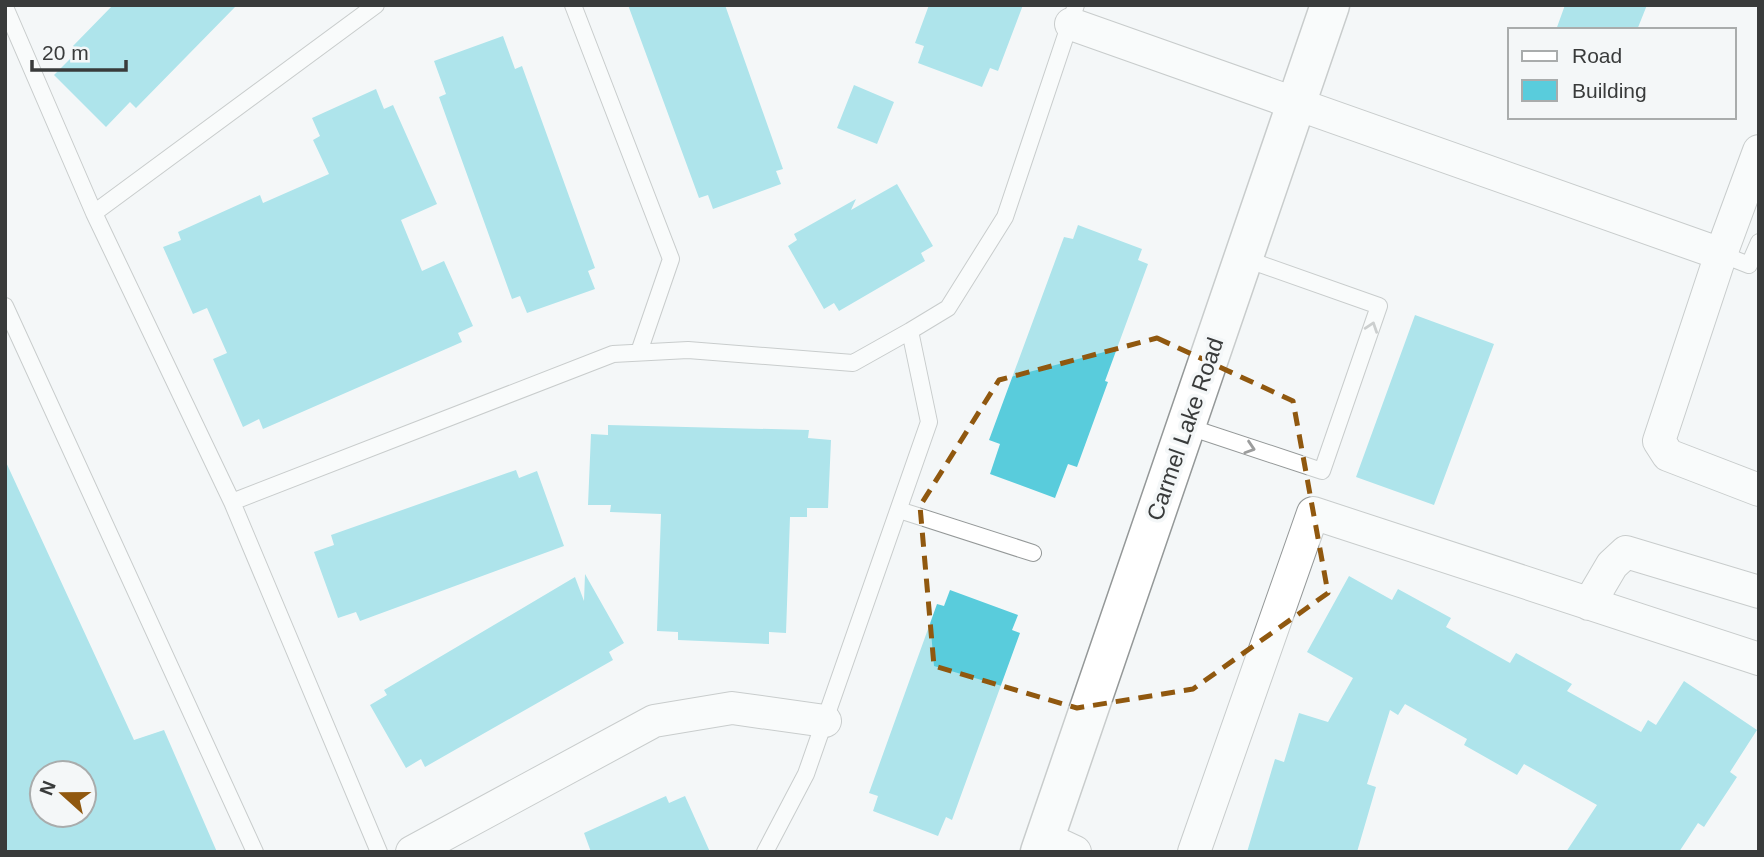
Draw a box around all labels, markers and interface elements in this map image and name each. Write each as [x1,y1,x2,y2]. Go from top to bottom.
scale bar [32,28,126,72]
legend [1508,28,1736,119]
text: 20 m [42,41,89,64]
text: Road [1572,44,1622,67]
text: Building [1572,79,1647,102]
one-way arrow [1364,322,1378,334]
street label: Carmel Lake Road [1141,334,1229,524]
one-way arrow [1244,439,1256,454]
north arrow [28,759,98,829]
text: N [35,778,60,798]

